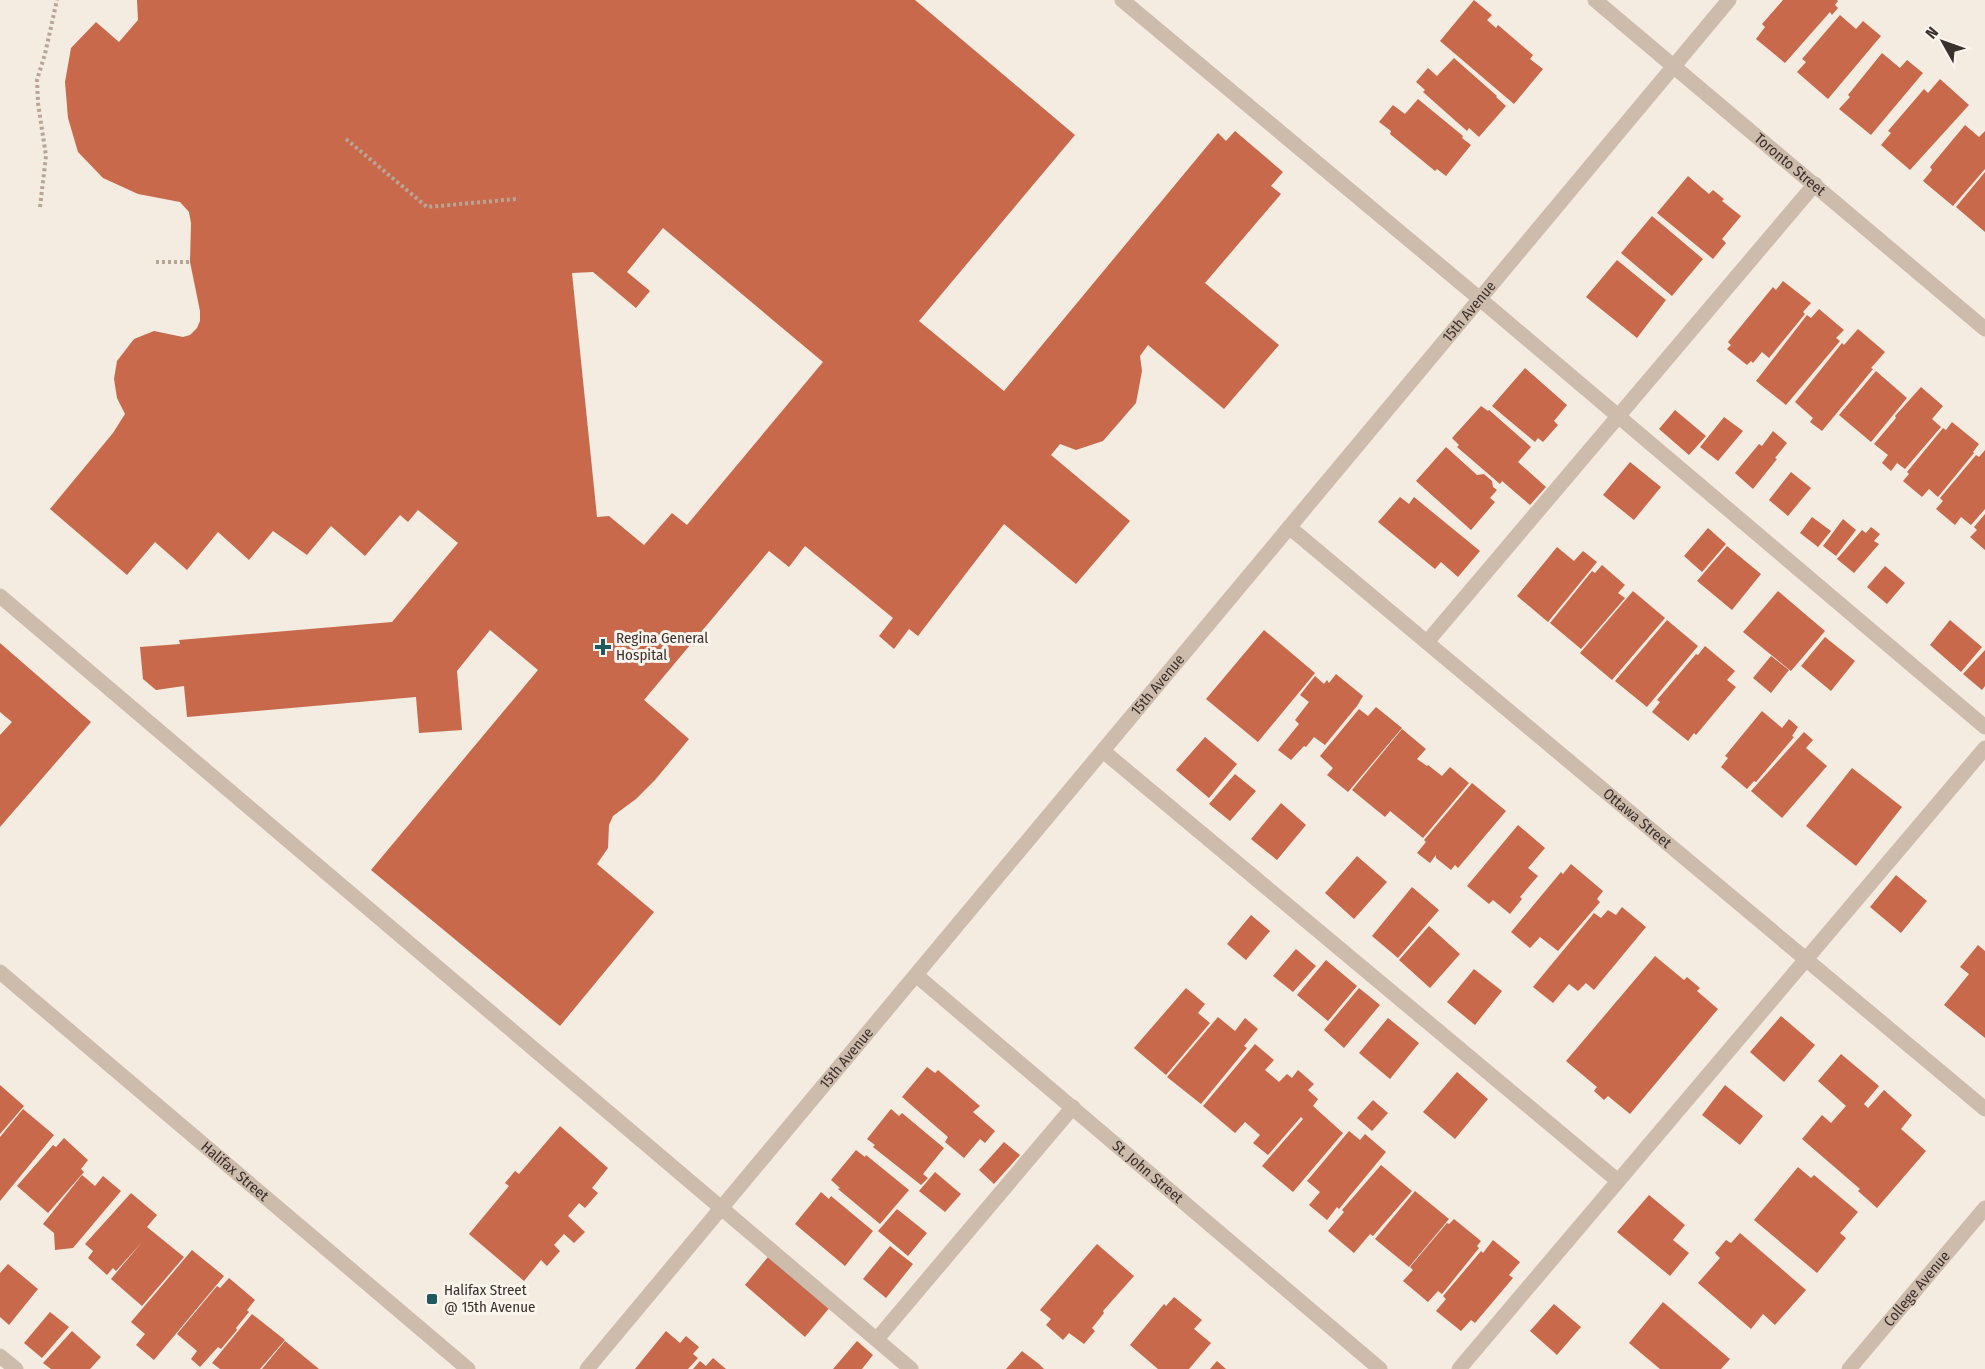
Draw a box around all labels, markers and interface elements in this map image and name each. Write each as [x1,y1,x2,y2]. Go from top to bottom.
north arrow [1913,12,1973,72]
text: N [1922,23,1942,42]
street label: Toronto Street [1751,129,1829,200]
street label: 15th Avenue [1438,277,1500,346]
place label: Regina General Hospital [616,629,708,664]
marker: Regina General Hospital [594,638,612,656]
street label: 15th Avenue [1127,651,1188,719]
street label: Ottawa Street [1599,784,1675,852]
street label: 15th Avenue [816,1024,877,1092]
street label: St. John Street [1109,1137,1187,1207]
street label: Halifax Street [198,1138,272,1205]
street label: College Avenue [1880,1247,1954,1330]
place label: Halifax Street @ 15th Avenue [444,1281,535,1316]
marker: Halifax Street @ 15th Avenue [425,1292,439,1306]

